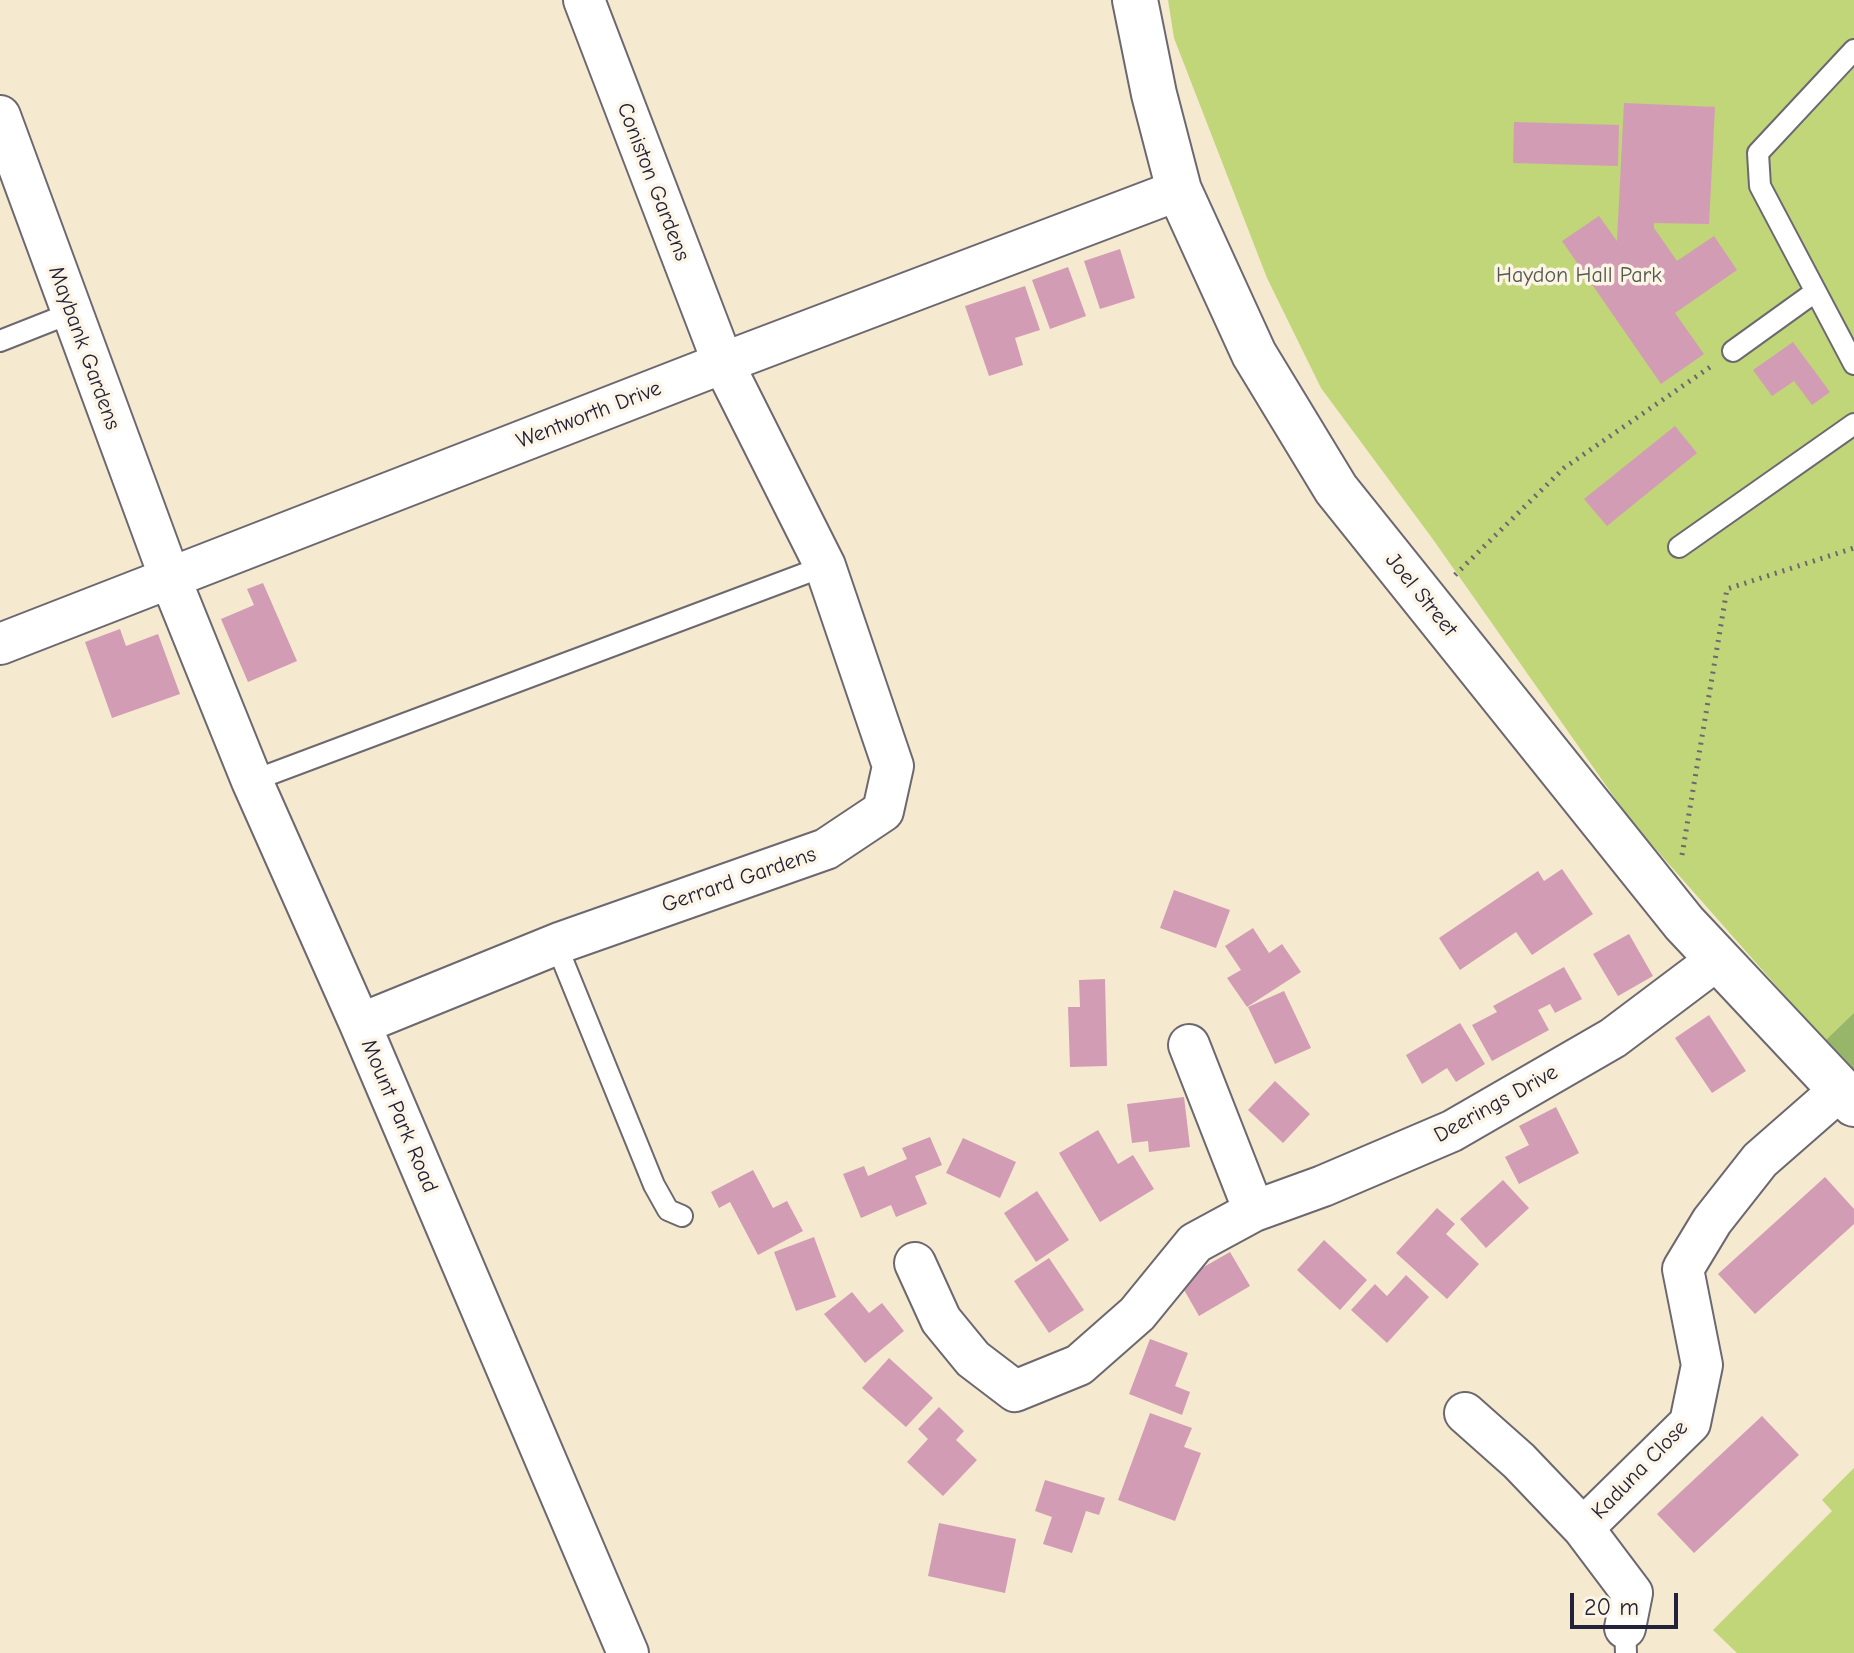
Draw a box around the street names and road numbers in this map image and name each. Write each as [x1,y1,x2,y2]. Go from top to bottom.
street label: Coniston Gardens [611,99,695,265]
street label: Maybank Gardens [42,263,126,433]
street label: Wentworth Drive [513,375,665,455]
street label: Joel Street [1379,548,1463,642]
street label: Gerrard Gardens [658,841,820,919]
street label: Mount Park Road [355,1035,443,1197]
street label: Deerings Drive [1430,1059,1562,1149]
street label: Kaduna Close [1586,1415,1694,1525]

